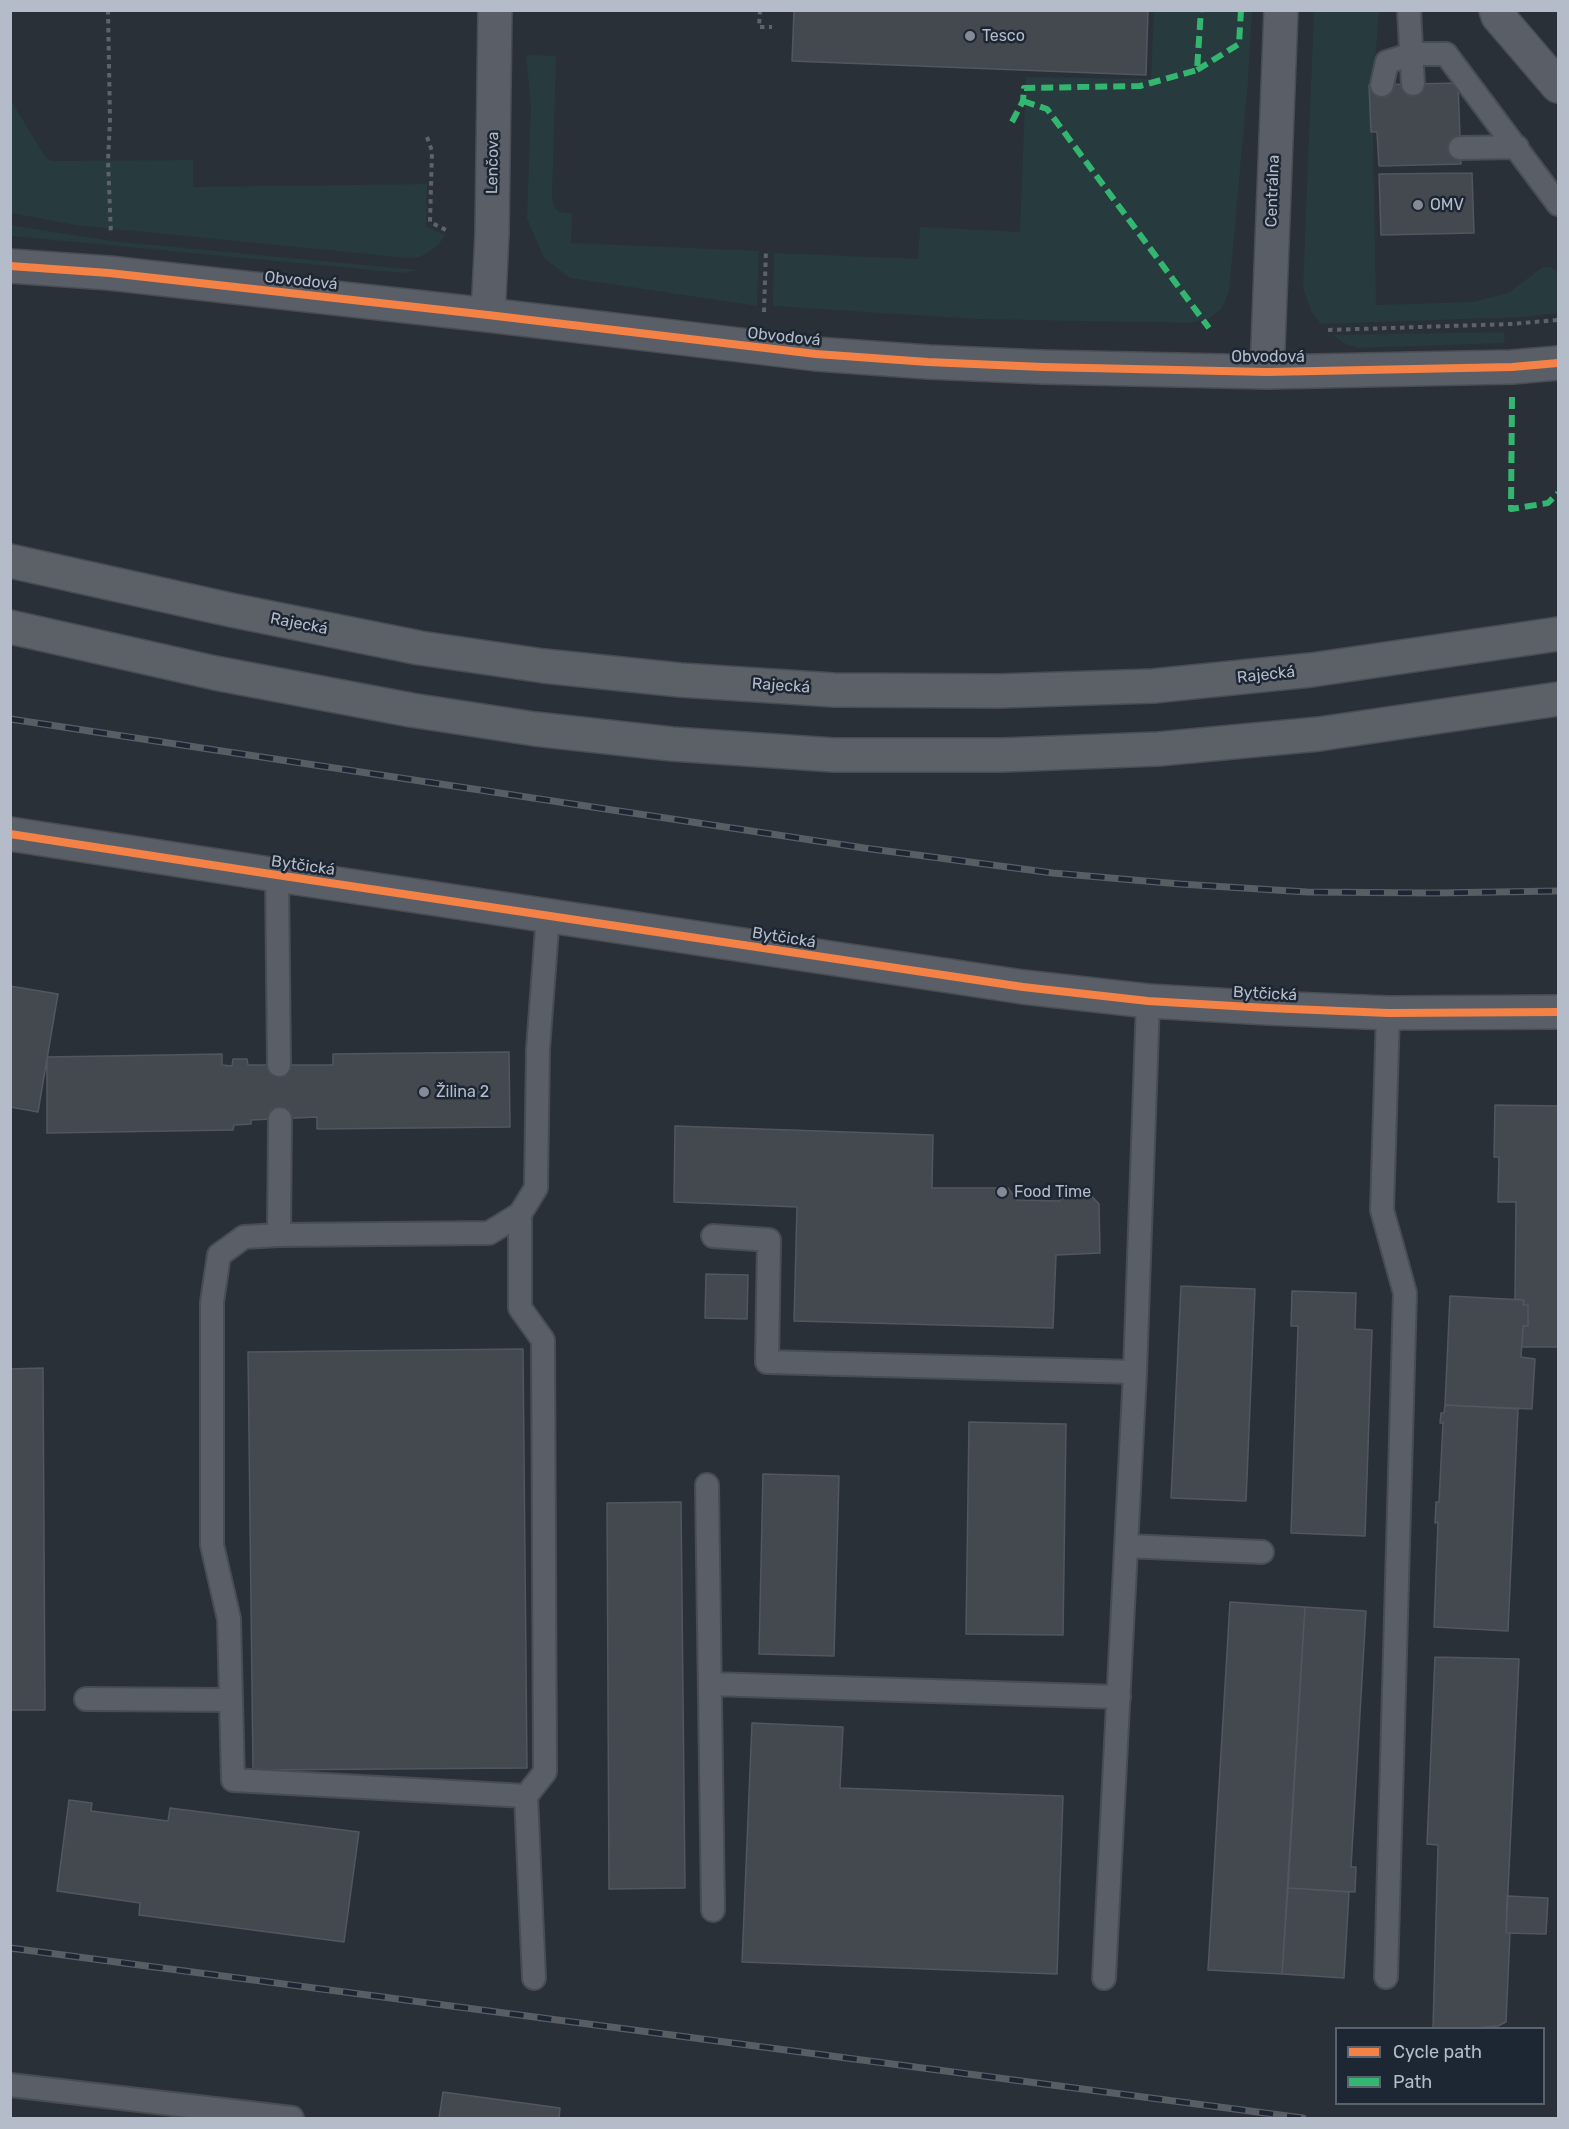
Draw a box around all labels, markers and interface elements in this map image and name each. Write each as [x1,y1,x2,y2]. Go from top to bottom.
place label: Tesco [982,26,1025,46]
marker: Tesco [963,29,977,43]
street label: Lenčova [483,132,503,194]
street label: Centrálna [1262,154,1284,228]
place label: OMV [1430,195,1464,215]
marker: OMV [1411,198,1425,212]
street label: Obvodová [263,268,339,294]
street label: Obvodová [746,324,822,350]
street label: Obvodová [1231,347,1305,367]
street label: Rajecká [269,609,329,639]
street label: Rajecká [1236,662,1296,688]
street label: Rajecká [751,674,811,698]
street label: Bytčická [270,852,336,880]
street label: Bytčická [751,923,817,953]
street label: Bytčická [1232,983,1298,1005]
place label: Žilina 2 [436,1082,489,1102]
marker: Žilina 2 [417,1085,431,1099]
place label: Food Time [1014,1182,1091,1202]
marker: Food Time [995,1185,1009,1199]
legend [1335,2027,1545,2105]
text: Cycle path [1393,2041,1482,2063]
text: Path [1393,2071,1432,2093]

